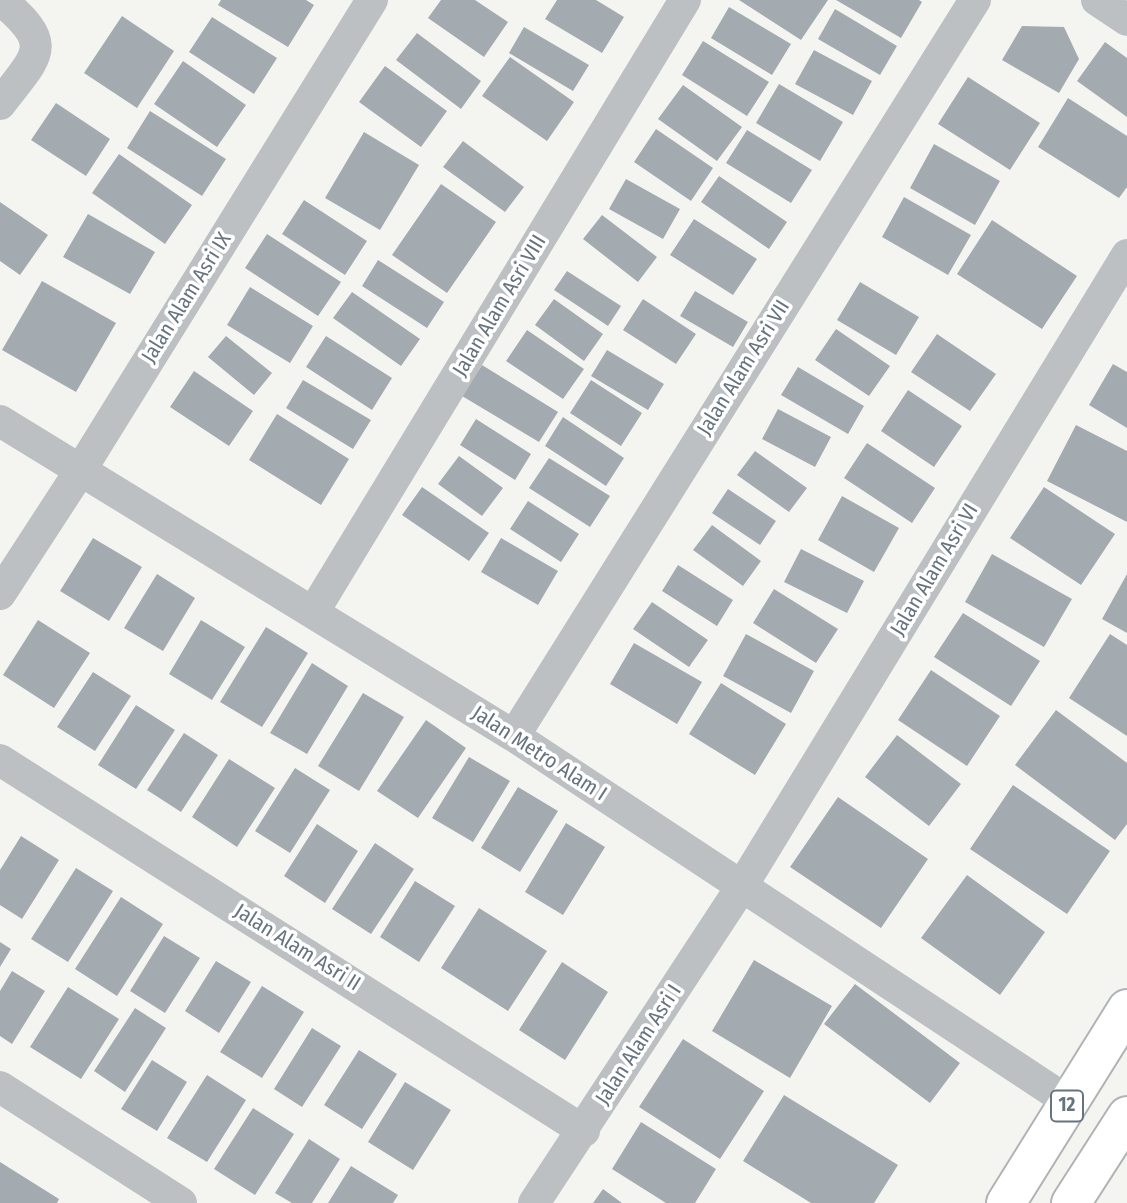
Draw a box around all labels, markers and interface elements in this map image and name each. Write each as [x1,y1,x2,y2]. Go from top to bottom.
street label: Jalan Alam Asri IX [137,228,237,368]
street label: Jalan Alam Asri VIII [448,231,552,381]
street label: Jalan Alam Asri VII [692,296,796,440]
street label: Jalan Alam Asri VI [886,500,984,640]
street label: Jalan Metro Alam I [467,701,611,807]
street label: Jalan Alam Asri II [229,899,365,997]
street label: Jalan Alam Asri I [591,980,687,1110]
road number: 12 [1051,1090,1083,1122]

